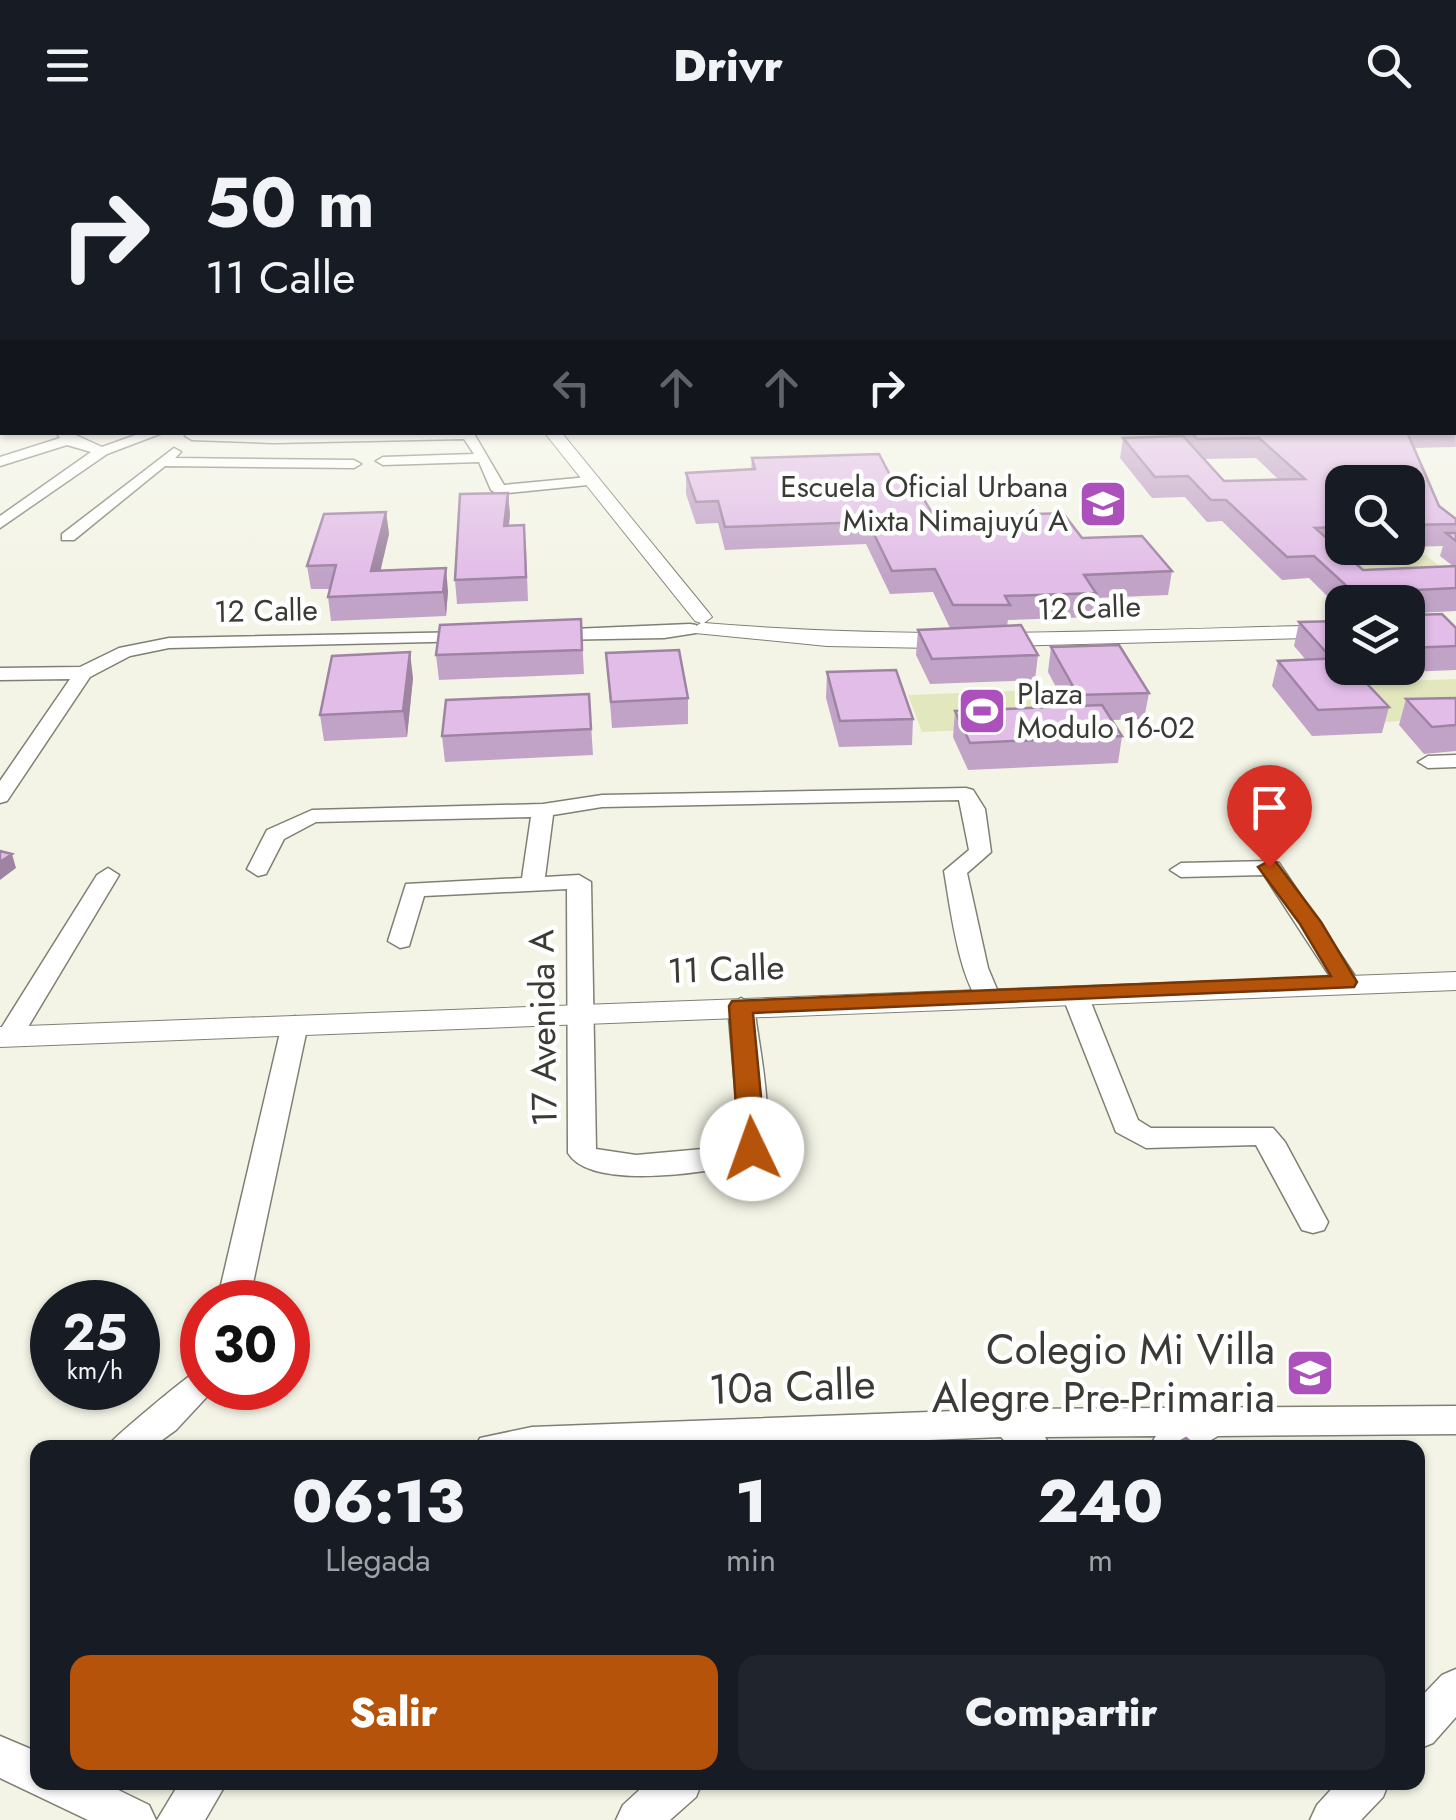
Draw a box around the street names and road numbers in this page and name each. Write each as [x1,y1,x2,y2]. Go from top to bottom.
street label: 12 Calle [1036,584,1142,631]
street label: 12 Calle [214,588,318,633]
street label: 17 Avenida A [516,929,570,1127]
street label: 11 Calle [667,942,785,996]
street label: 10a Calle [708,1353,876,1420]

